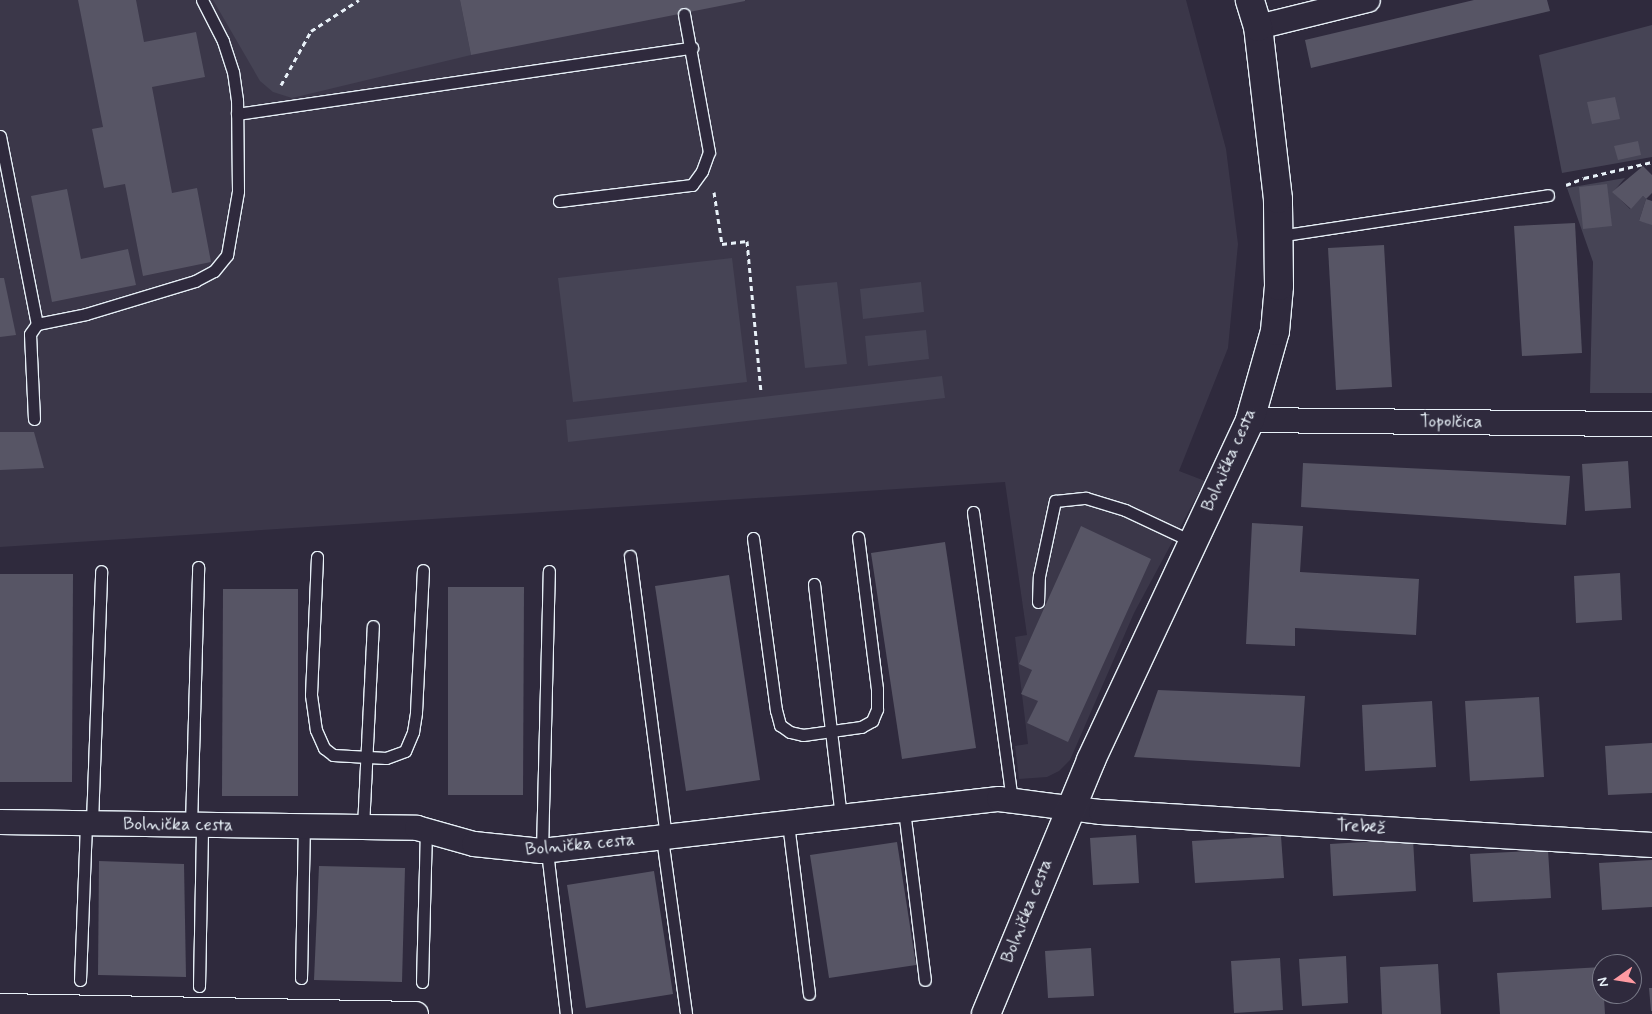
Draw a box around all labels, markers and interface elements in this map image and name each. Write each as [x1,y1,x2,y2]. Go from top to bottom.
street label: Bolnička cesta [1197,405,1261,515]
street label: Topolčica [1420,411,1482,433]
street label: Bolnička cesta [123,813,233,837]
street label: Trebež [1336,815,1386,839]
street label: Bolnička cesta [524,829,636,861]
street label: Bolnička cesta [996,856,1058,966]
north arrow [1592,954,1642,1004]
text: N [1594,976,1613,989]

